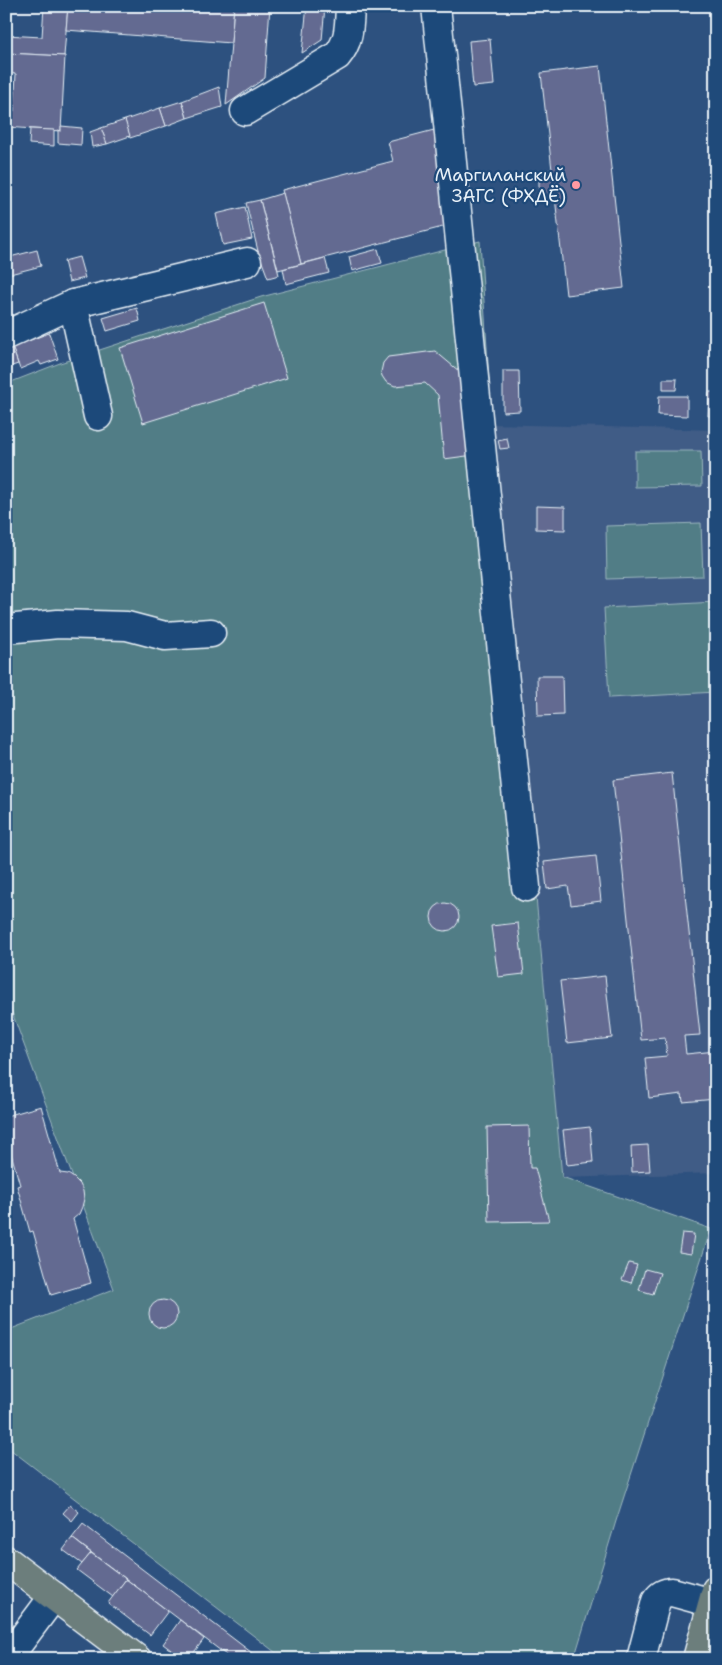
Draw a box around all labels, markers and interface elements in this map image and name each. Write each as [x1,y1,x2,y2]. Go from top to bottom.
place label: Маргиланский ЗАГС (ФХДЁ) [435,163,566,208]
marker: Маргиланский ЗАГС (ФХДЁ) [570,179,582,191]

